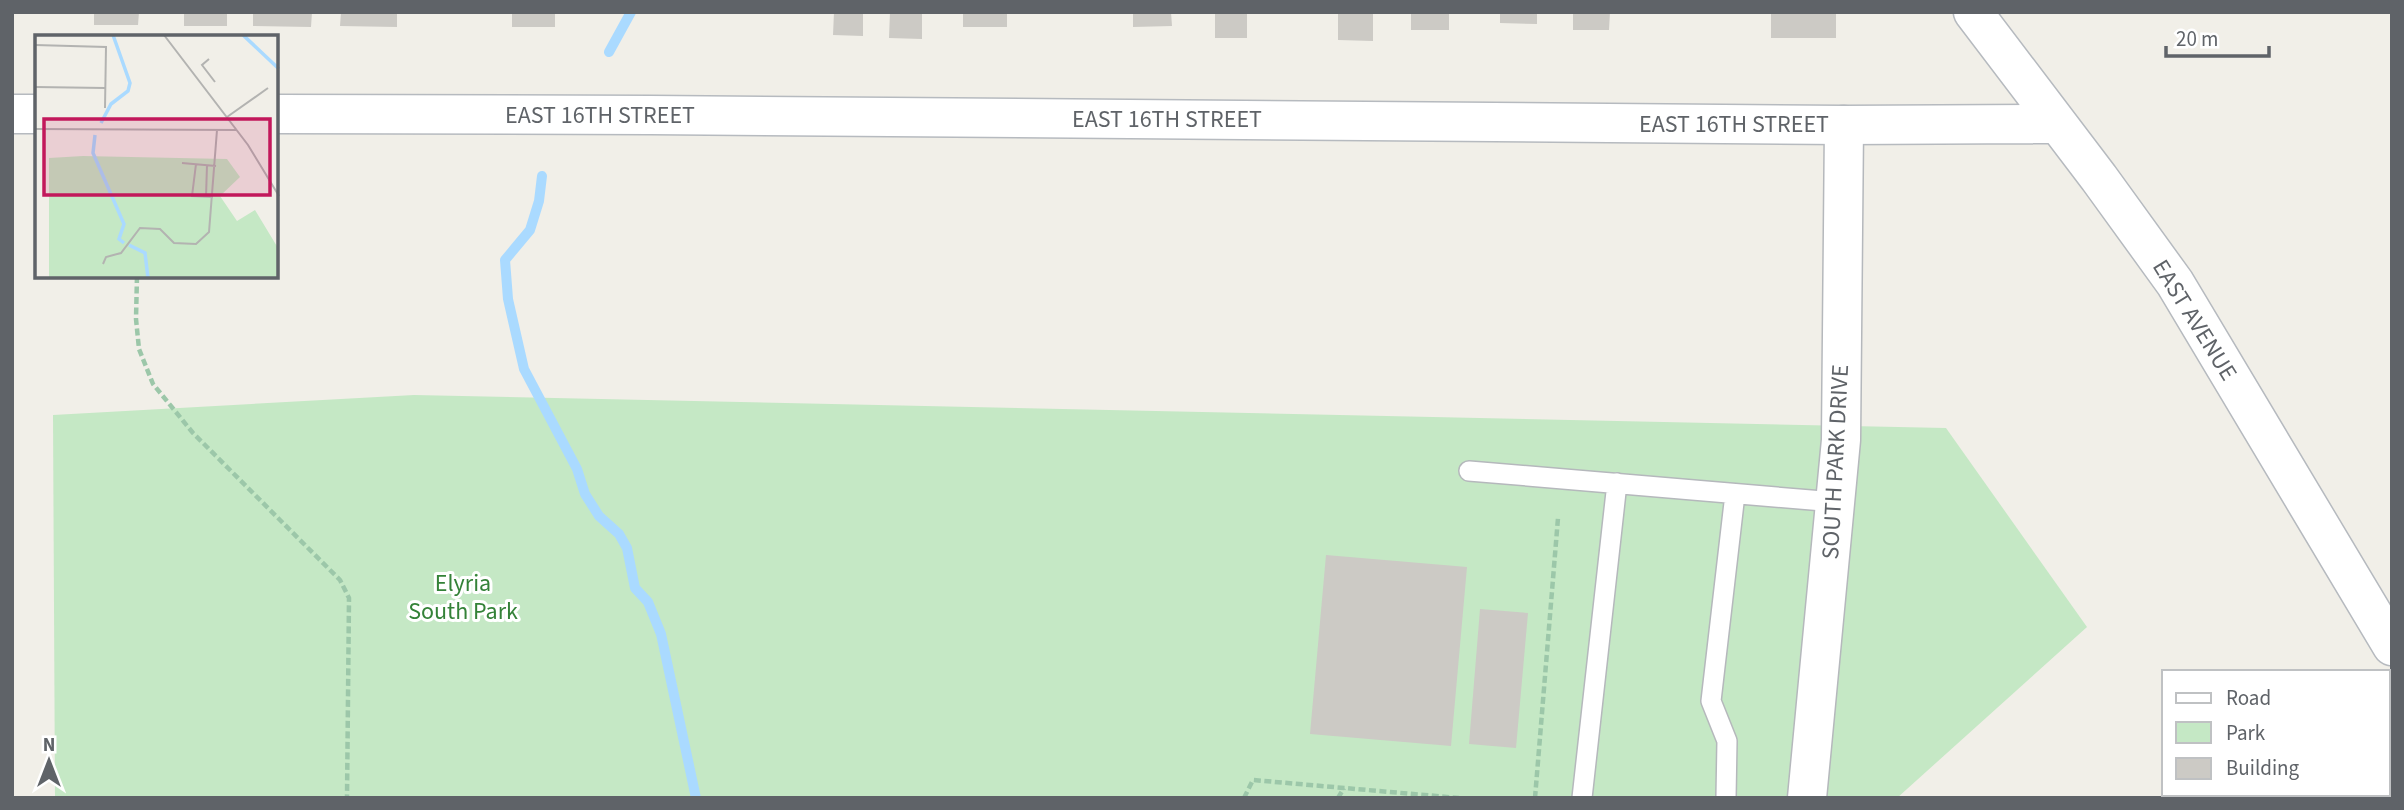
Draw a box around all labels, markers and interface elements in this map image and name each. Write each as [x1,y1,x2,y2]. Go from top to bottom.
scale bar [2166,14,2269,58]
text: 20 m [2176,24,2218,54]
inset map [35,35,278,278]
street label: EAST 16TH STREET [505,98,695,133]
street label: EAST 16TH STREET [1072,102,1262,137]
street label: EAST 16TH STREET [1639,107,1829,142]
street label: EAST AVENUE [2143,253,2246,388]
street label: SOUTH PARK DRIVE [1813,364,1858,560]
park label: Elyria South Park [408,566,518,629]
legend [2162,670,2390,796]
text: Road [2226,683,2271,713]
text: Park [2226,718,2266,748]
north arrow [14,726,84,796]
text: N [43,732,55,759]
text: Building [2226,753,2300,783]

